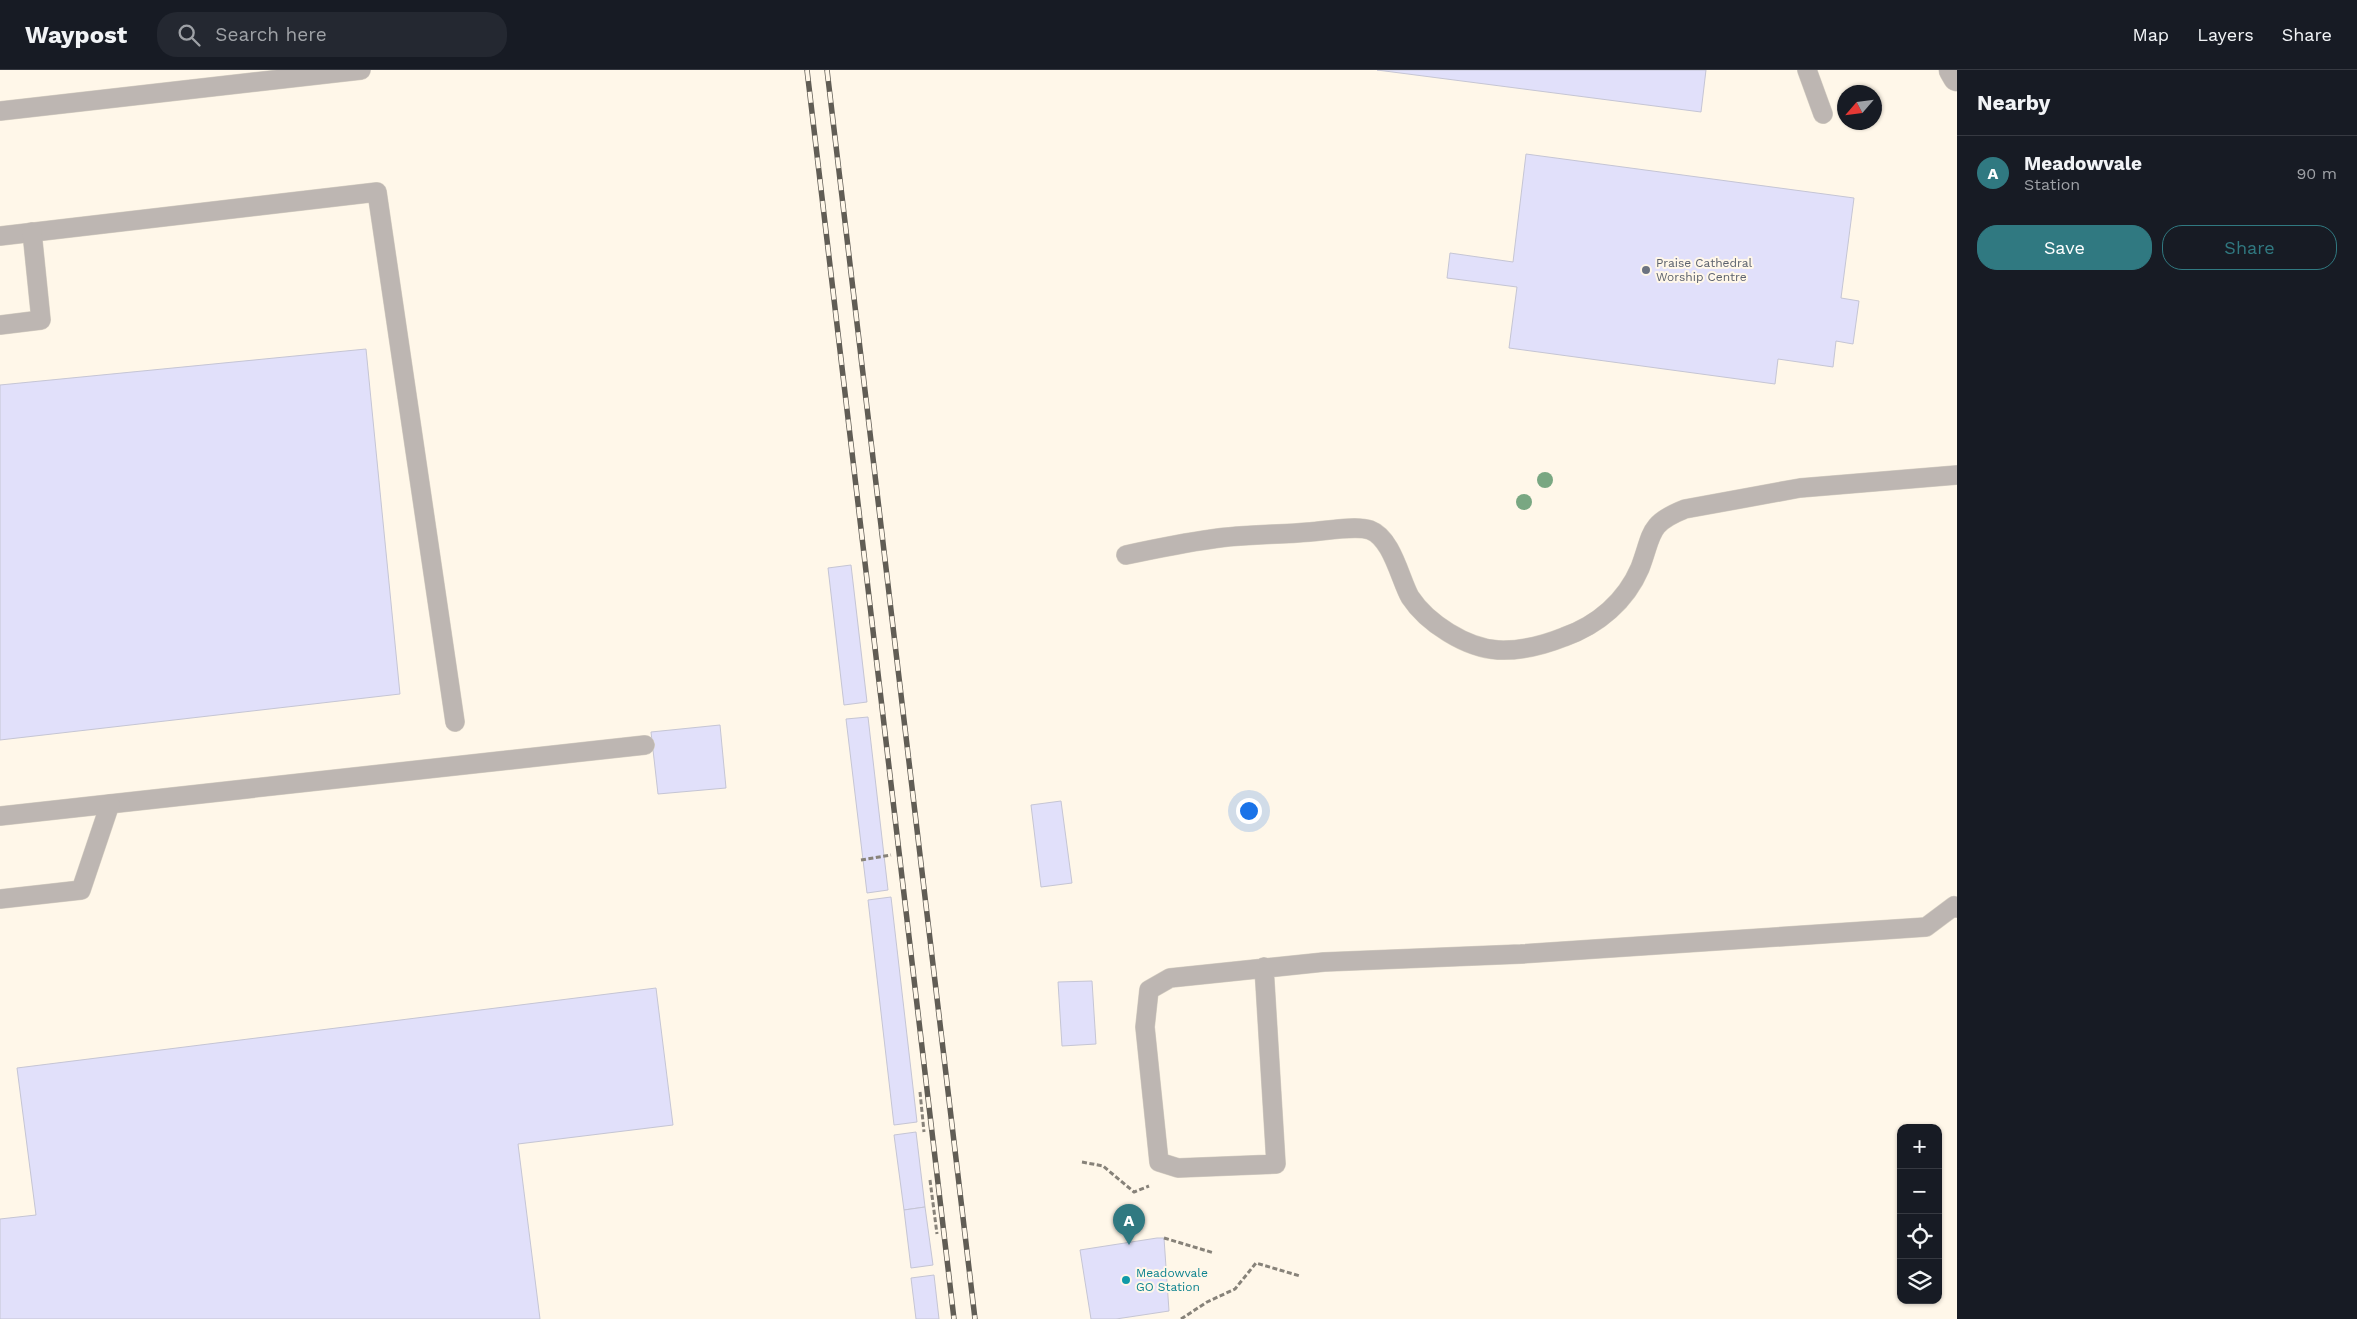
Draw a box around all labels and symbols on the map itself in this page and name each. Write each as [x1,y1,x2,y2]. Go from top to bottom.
north arrow [1837,85,1882,130]
place label: Praise Cathedral Worship Centre [1656,256,1753,284]
marker: Praise Cathedral Worship Centre [1640,264,1652,276]
your location [1236,798,1262,824]
pin: A [1113,1204,1145,1245]
place label: Meadowvale GO Station [1136,1266,1208,1294]
marker: Meadowvale GO Station [1120,1274,1132,1286]

